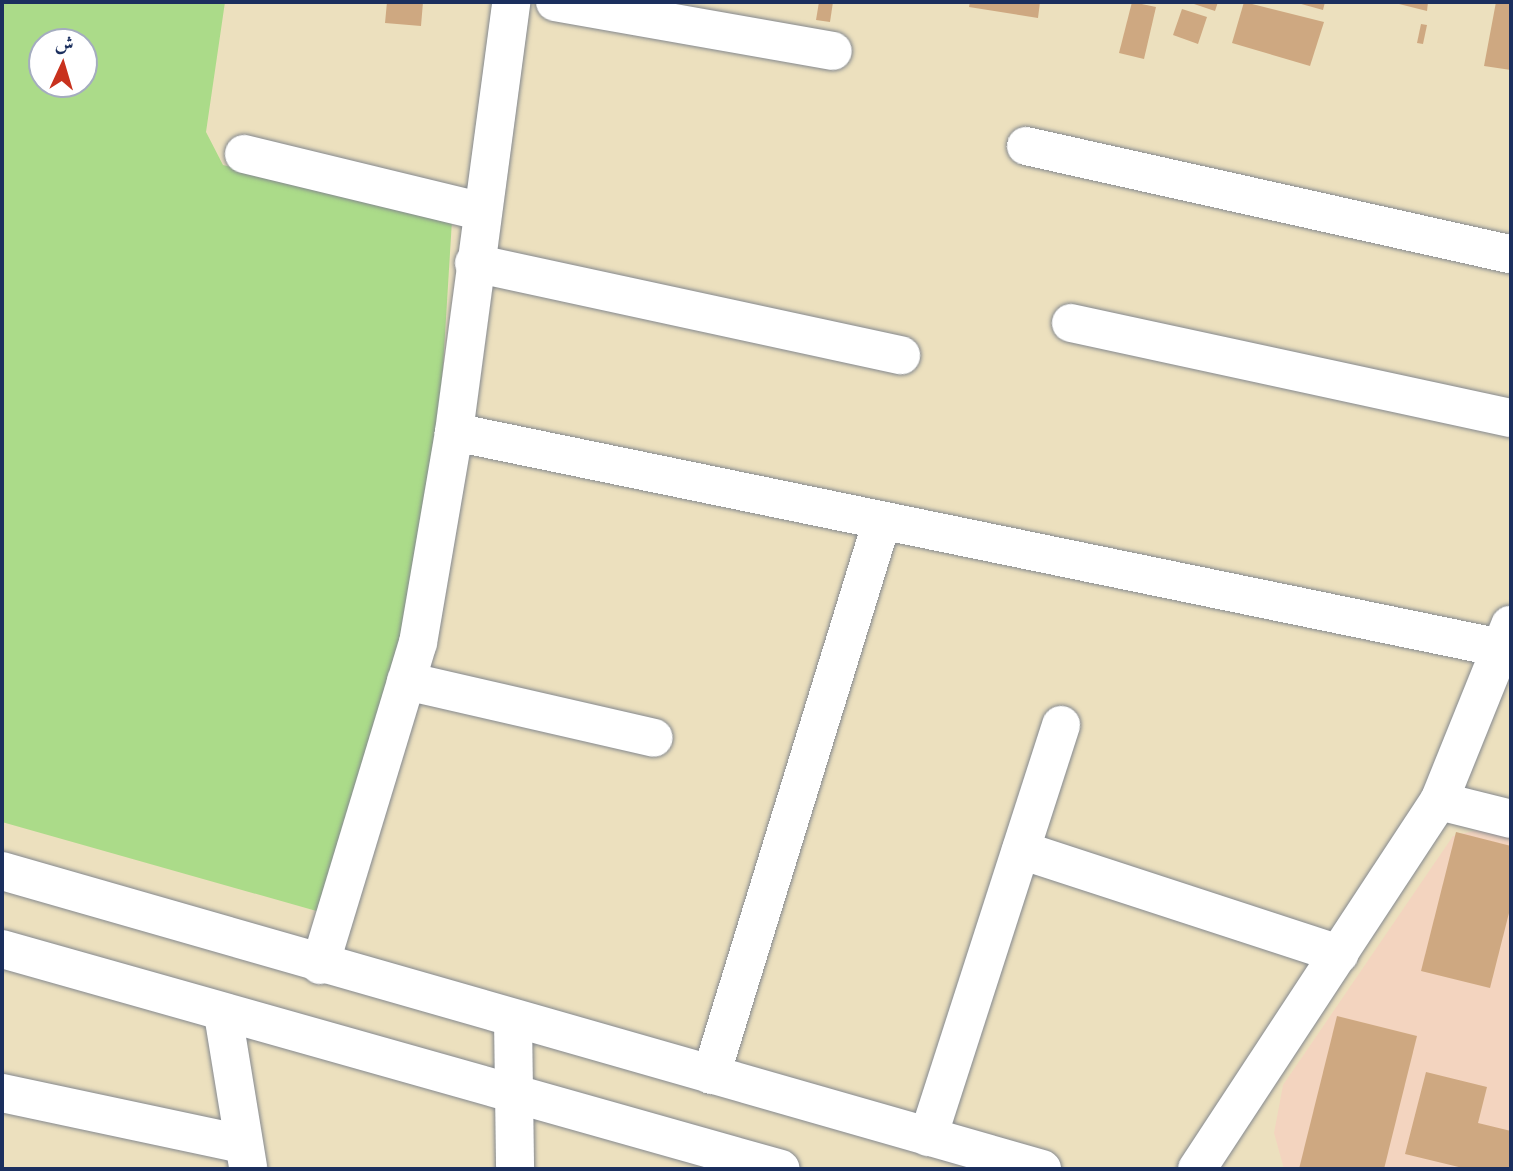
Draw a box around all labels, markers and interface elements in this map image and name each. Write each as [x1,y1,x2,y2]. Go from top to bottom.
north arrow [28,28,98,98]
text: ش [54,31,75,56]

